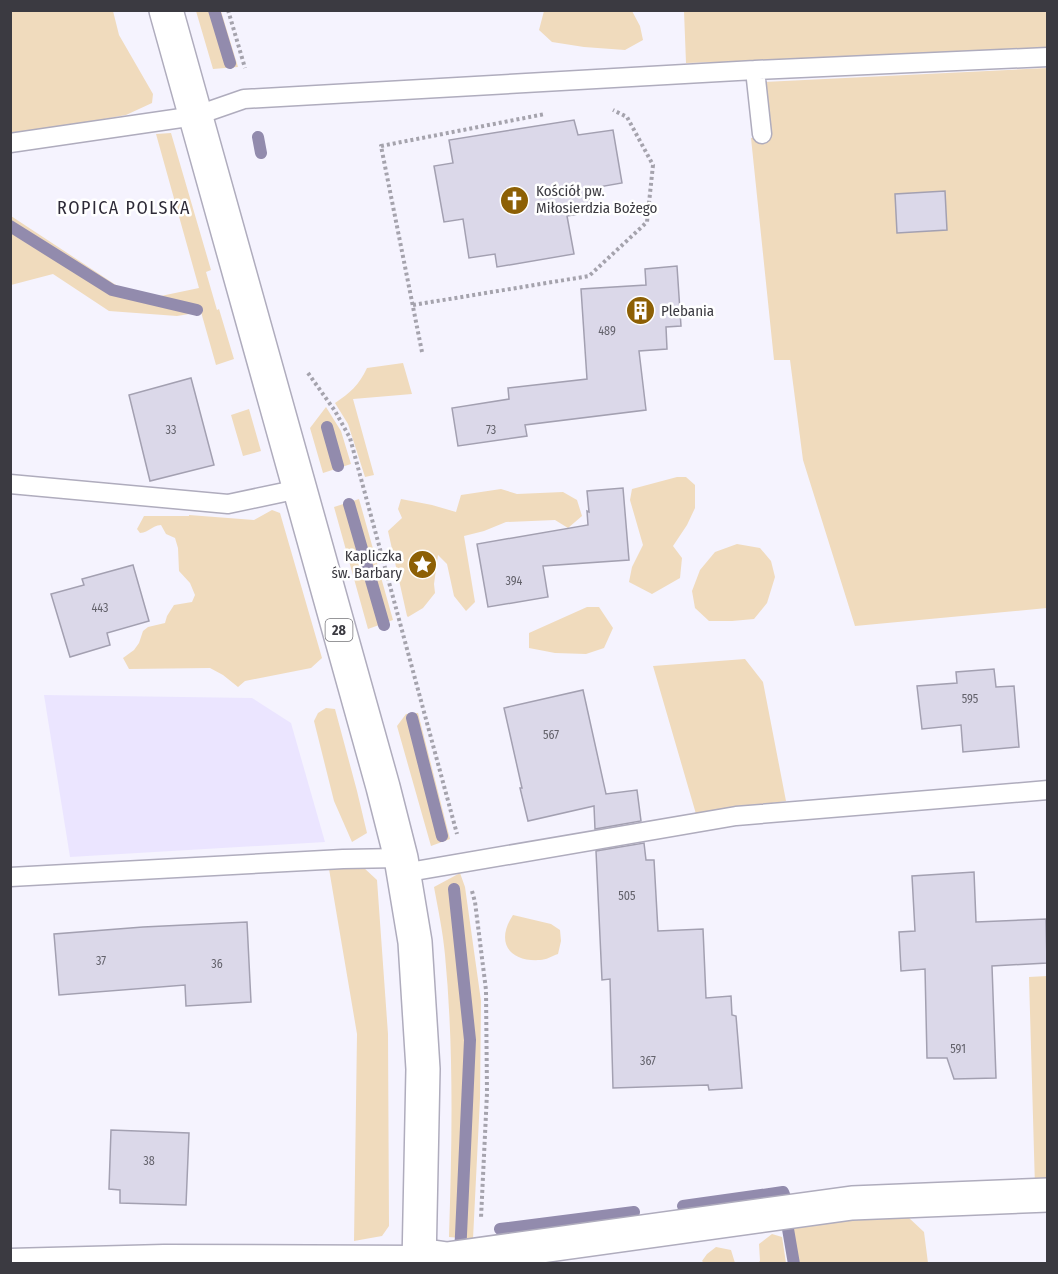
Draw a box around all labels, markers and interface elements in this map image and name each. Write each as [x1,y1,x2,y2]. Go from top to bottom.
place label: Kościół pw. Miłosierdzia Bożego [536,182,658,217]
church icon: Kościół pw. Miłosierdzia Bożego [499,184,531,216]
district label: ROPICA POLSKA [57,197,191,219]
building icon: Plebania [624,295,656,327]
place label: Plebania [661,302,714,320]
house number: 489 [598,324,616,338]
house number: 33 [166,423,176,437]
house number: 73 [486,423,496,437]
place label: Kapliczka św. Barbary [332,547,402,582]
place icon: Kapliczka św. Barbary [407,549,439,581]
house number: 394 [506,574,523,588]
house number: 443 [92,601,108,615]
road number: 28 [326,619,352,641]
house number: 595 [962,692,979,706]
house number: 567 [543,728,559,742]
house number: 505 [618,889,636,903]
house number: 37 [96,954,106,968]
house number: 36 [211,957,223,971]
house number: 591 [950,1042,966,1056]
house number: 367 [640,1054,656,1068]
house number: 38 [143,1154,155,1168]

